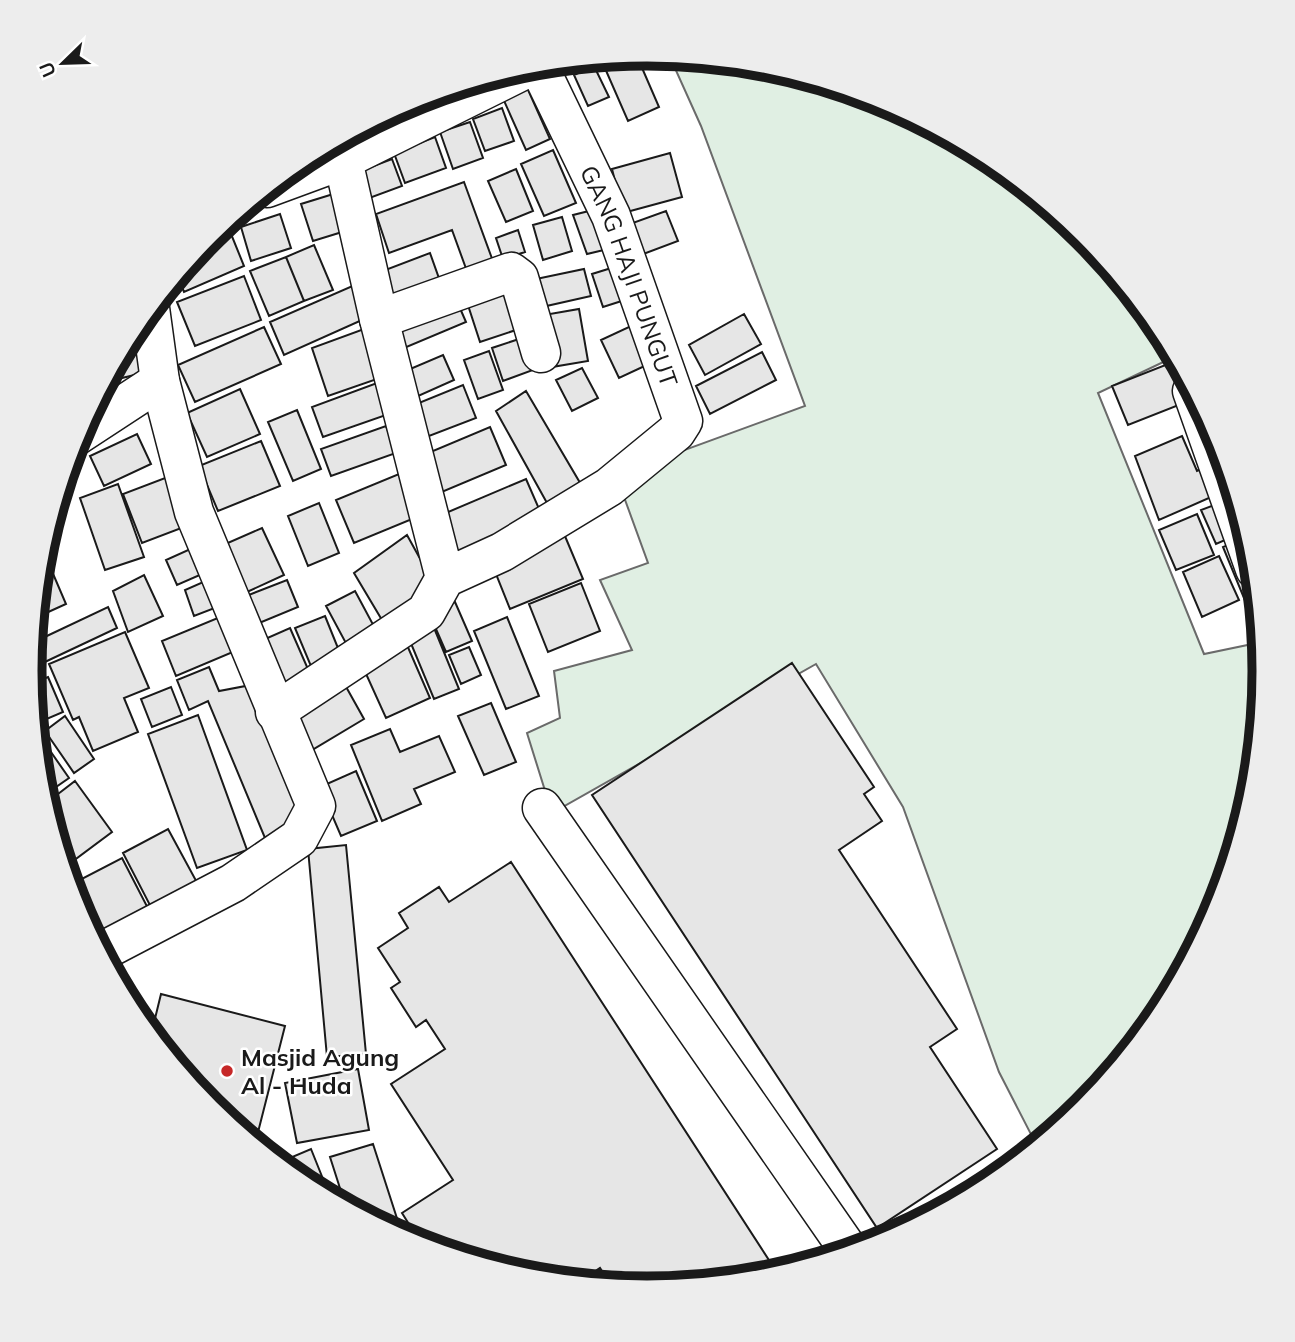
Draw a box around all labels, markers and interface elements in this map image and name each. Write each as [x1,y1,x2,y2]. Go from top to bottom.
north arrow [28,28,98,98]
text: U [34,58,61,81]
street label: GANG HAJI PUNGUT [574,160,685,391]
place label: Masjid Agung Al - Huda [241,1042,399,1100]
marker: Masjid Agung Al - Huda [219,1063,235,1079]

